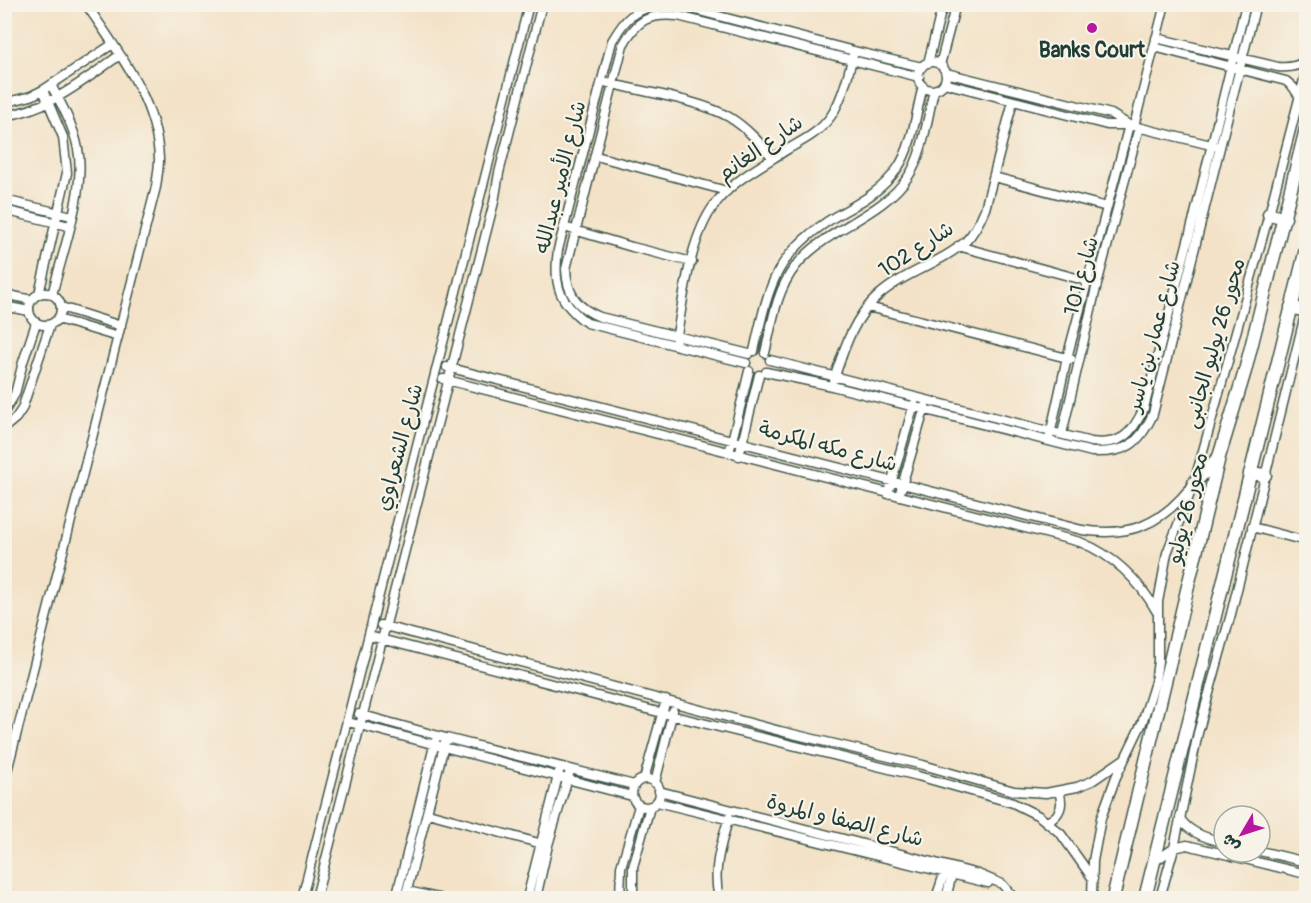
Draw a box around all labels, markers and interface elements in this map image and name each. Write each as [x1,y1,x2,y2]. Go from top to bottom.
marker: Banks Court [1085,21,1099,35]
place label: Banks Court [1039,37,1146,64]
street label: شارع الأمير عبدالله [527,98,594,257]
street label: شارع الغانم [712,109,810,189]
street label: شارع 102 [874,215,960,285]
street label: شارع 101 [1058,234,1106,319]
street label: محور 26 يوليو الجانبى [1177,255,1252,432]
street label: شارع عمار بن ياسر [1120,257,1188,417]
street label: شارع الشعراوي [370,381,430,514]
street label: شارع مكه المكرمة [755,415,900,479]
street label: محور 26 يوليو [1160,449,1214,568]
street label: شارع الصفا و المروة [763,788,926,854]
north arrow [1212,804,1272,864]
text: ش [1218,830,1244,856]

